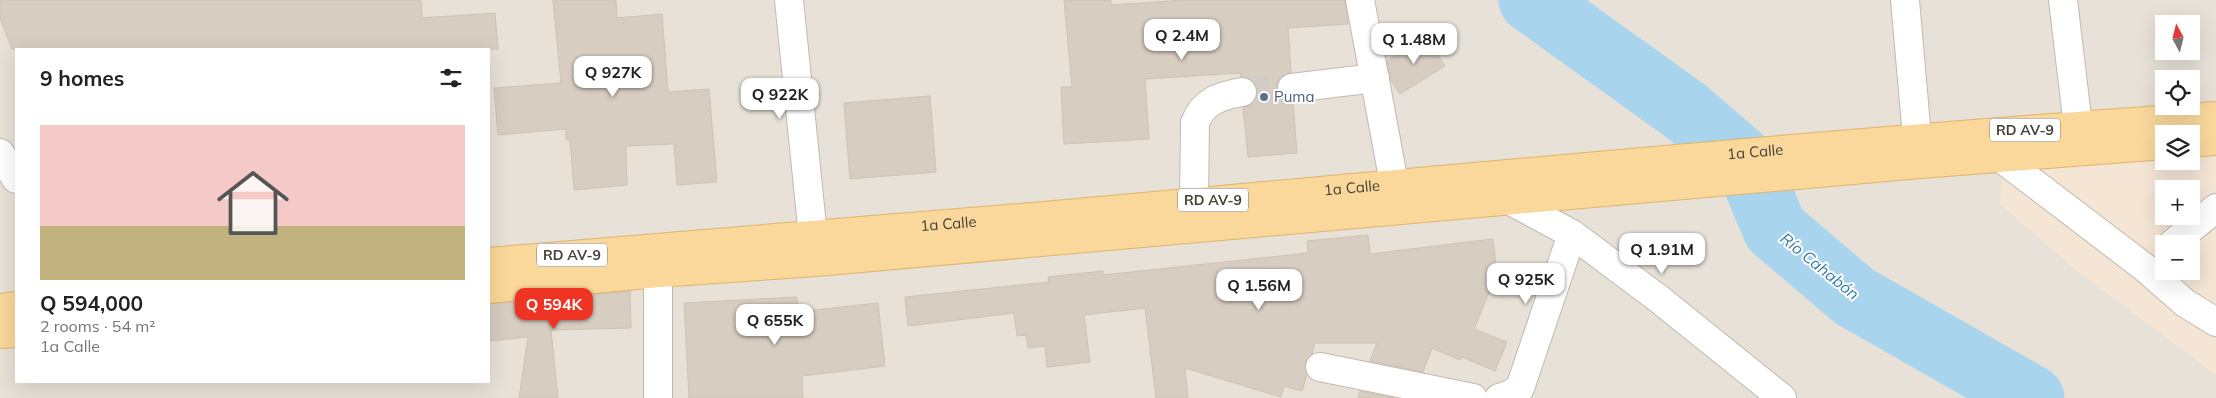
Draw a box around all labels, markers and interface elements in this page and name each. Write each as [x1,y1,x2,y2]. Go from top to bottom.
north arrow [2155,15,2200,60]
map controls [2155,15,2200,280]
pin: Q 2.4M [1141,18,1223,61]
pin: Q 1.48M [1368,22,1460,65]
text: Q 2.4M [1155,25,1209,45]
text: Q 1.48M [1382,29,1446,49]
pin: Q 927K [572,56,654,98]
text: Q 927K [585,62,641,82]
icon: filters [437,64,465,92]
text: 9 homes [40,65,124,91]
button: locate [2155,70,2200,115]
pin: Q 922K [739,78,821,120]
text: Q 922K [752,84,808,104]
place label: Puma [1274,87,1315,106]
marker: Puma [1258,91,1270,103]
road number: RD AV-9 [1990,118,2060,142]
button: layers [2155,125,2200,170]
street label: 1a Calle [1726,140,1784,163]
icon: home [208,158,298,248]
street label: 1a Calle [1323,176,1381,200]
button: + [2155,180,2200,225]
road number: RD AV-9 [1178,188,1248,212]
street label: 1a Calle [920,212,977,235]
water label: Río Cahabón [1777,228,1863,304]
pin: Q 1.91M [1616,232,1708,275]
button: − [2155,235,2200,280]
text: Q 1.91M [1630,239,1694,259]
road number: RD AV-9 [537,244,607,266]
pin: Q 925K [1485,262,1567,305]
pin: Q 1.56M [1213,268,1305,311]
text: Q 925K [1498,269,1554,289]
text: Q 1.56M [1227,275,1291,295]
pin: Q 594K [513,288,595,330]
text: Q 594,000 [40,290,143,316]
text: Q 594K [526,294,582,314]
pin: Q 655K [734,304,816,346]
text: Q 655K [747,310,803,330]
text: 2 rooms · 54 m² [40,316,155,336]
text: 1a Calle [40,336,100,356]

